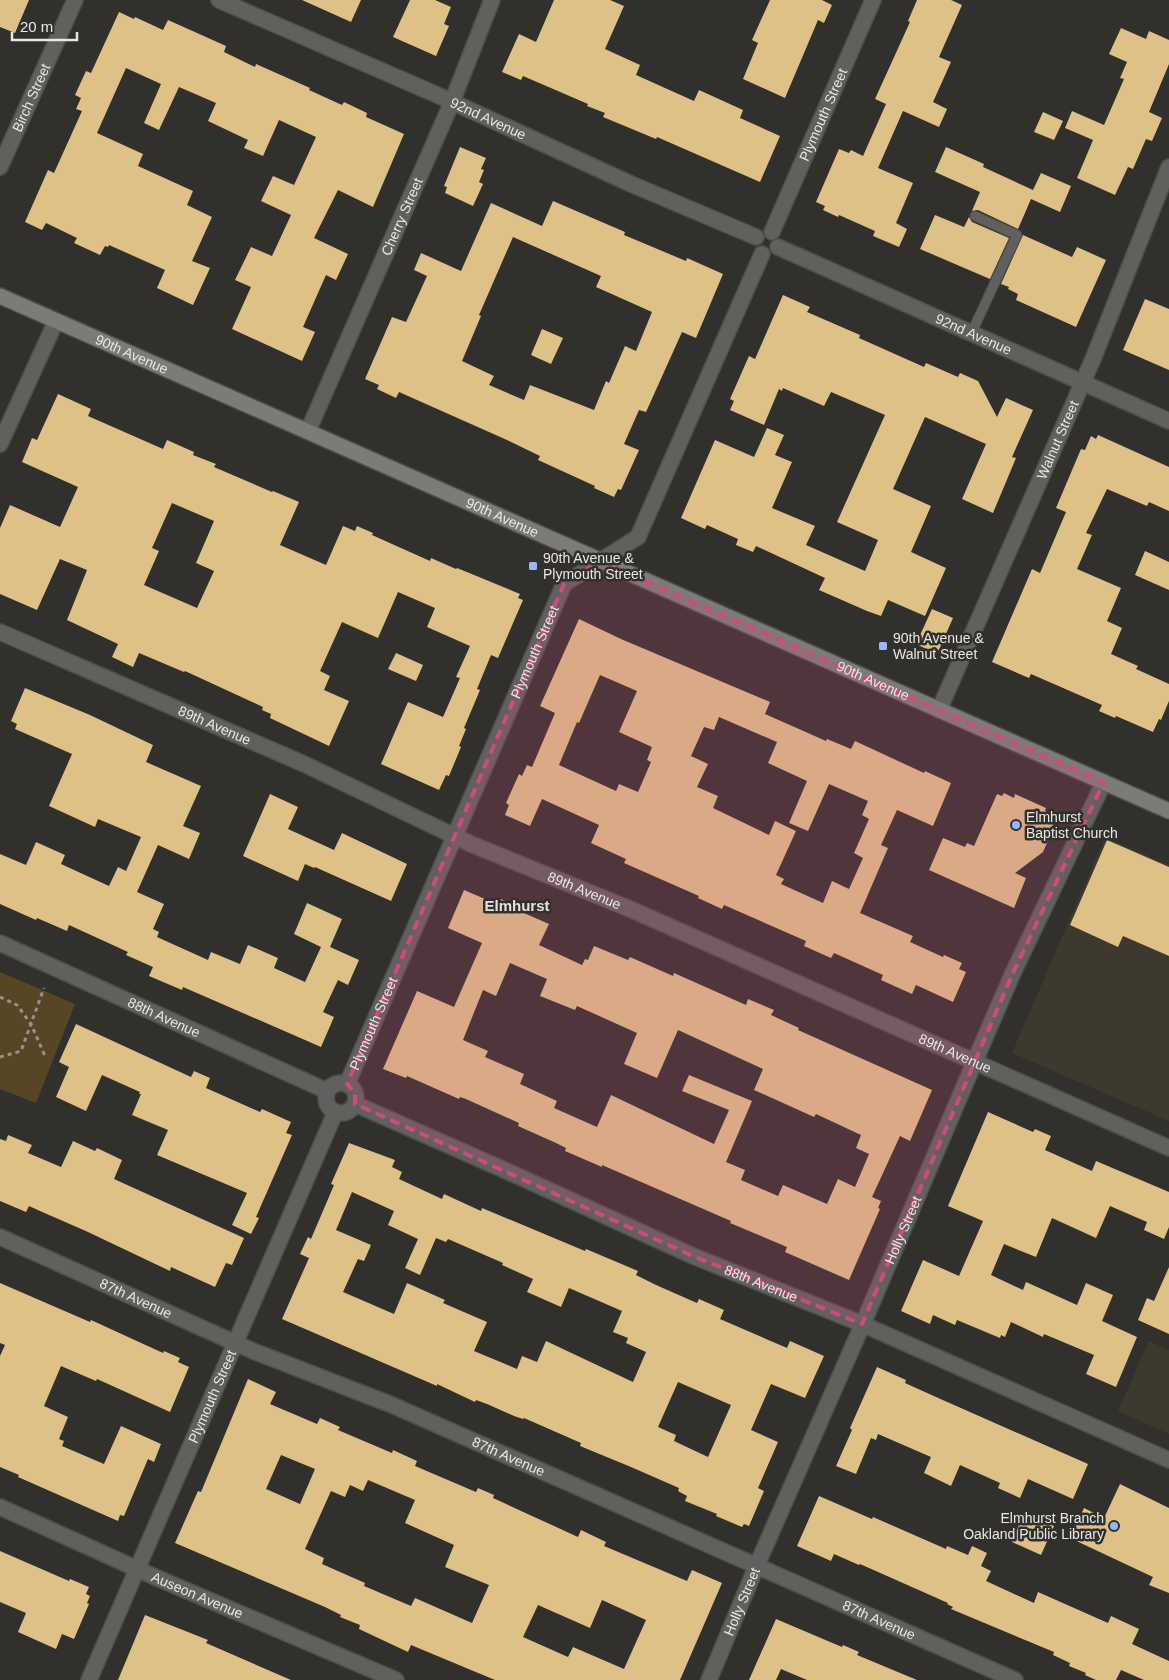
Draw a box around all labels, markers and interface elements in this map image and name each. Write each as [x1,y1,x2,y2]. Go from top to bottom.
scale bar [12,10,78,42]
text: 20 m [20,18,53,35]
street label: Birch Street [9,61,53,134]
street label: Plymouth Street [796,66,850,164]
street label: 92nd Avenue [448,94,529,143]
street label: Cherry Street [378,175,426,258]
street label: 92nd Avenue [933,310,1014,358]
street label: 90th Avenue [93,331,171,377]
street label: Walnut Street [1033,398,1082,482]
street label: 90th Avenue [464,494,541,540]
place label: 90th Avenue & Plymouth Street [543,550,643,582]
marker: 90th Avenue & Plymouth Street [527,560,539,572]
street label: Plymouth Street [507,603,562,701]
place label: 90th Avenue & Walnut Street [893,630,984,662]
marker: 90th Avenue & Walnut Street [877,640,889,652]
street label: 90th Avenue [834,658,912,704]
street label: 89th Avenue [176,702,254,748]
place label: Elmhurst Baptist Church [1026,809,1118,841]
marker: Elmhurst Baptist Church [1010,819,1022,831]
street label: 89th Avenue [545,868,623,912]
district label: Elmhurst [484,897,550,914]
street label: Plymouth Street [346,974,401,1072]
street label: 88th Avenue [125,994,203,1041]
street label: 89th Avenue [916,1030,994,1076]
street label: Holly Street [881,1193,925,1266]
street label: 88th Avenue [722,1261,800,1305]
street label: 87th Avenue [97,1275,175,1322]
street label: Plymouth Street [185,1348,239,1445]
street label: 87th Avenue [470,1433,547,1480]
place label: Elmhurst Branch Oakland Public Library [963,1510,1104,1542]
marker: Elmhurst Branch Oakland Public Library [1108,1520,1120,1532]
street label: Holly Street [720,1565,763,1638]
street label: Auseon Avenue [149,1568,246,1622]
street label: 87th Avenue [840,1597,918,1643]

